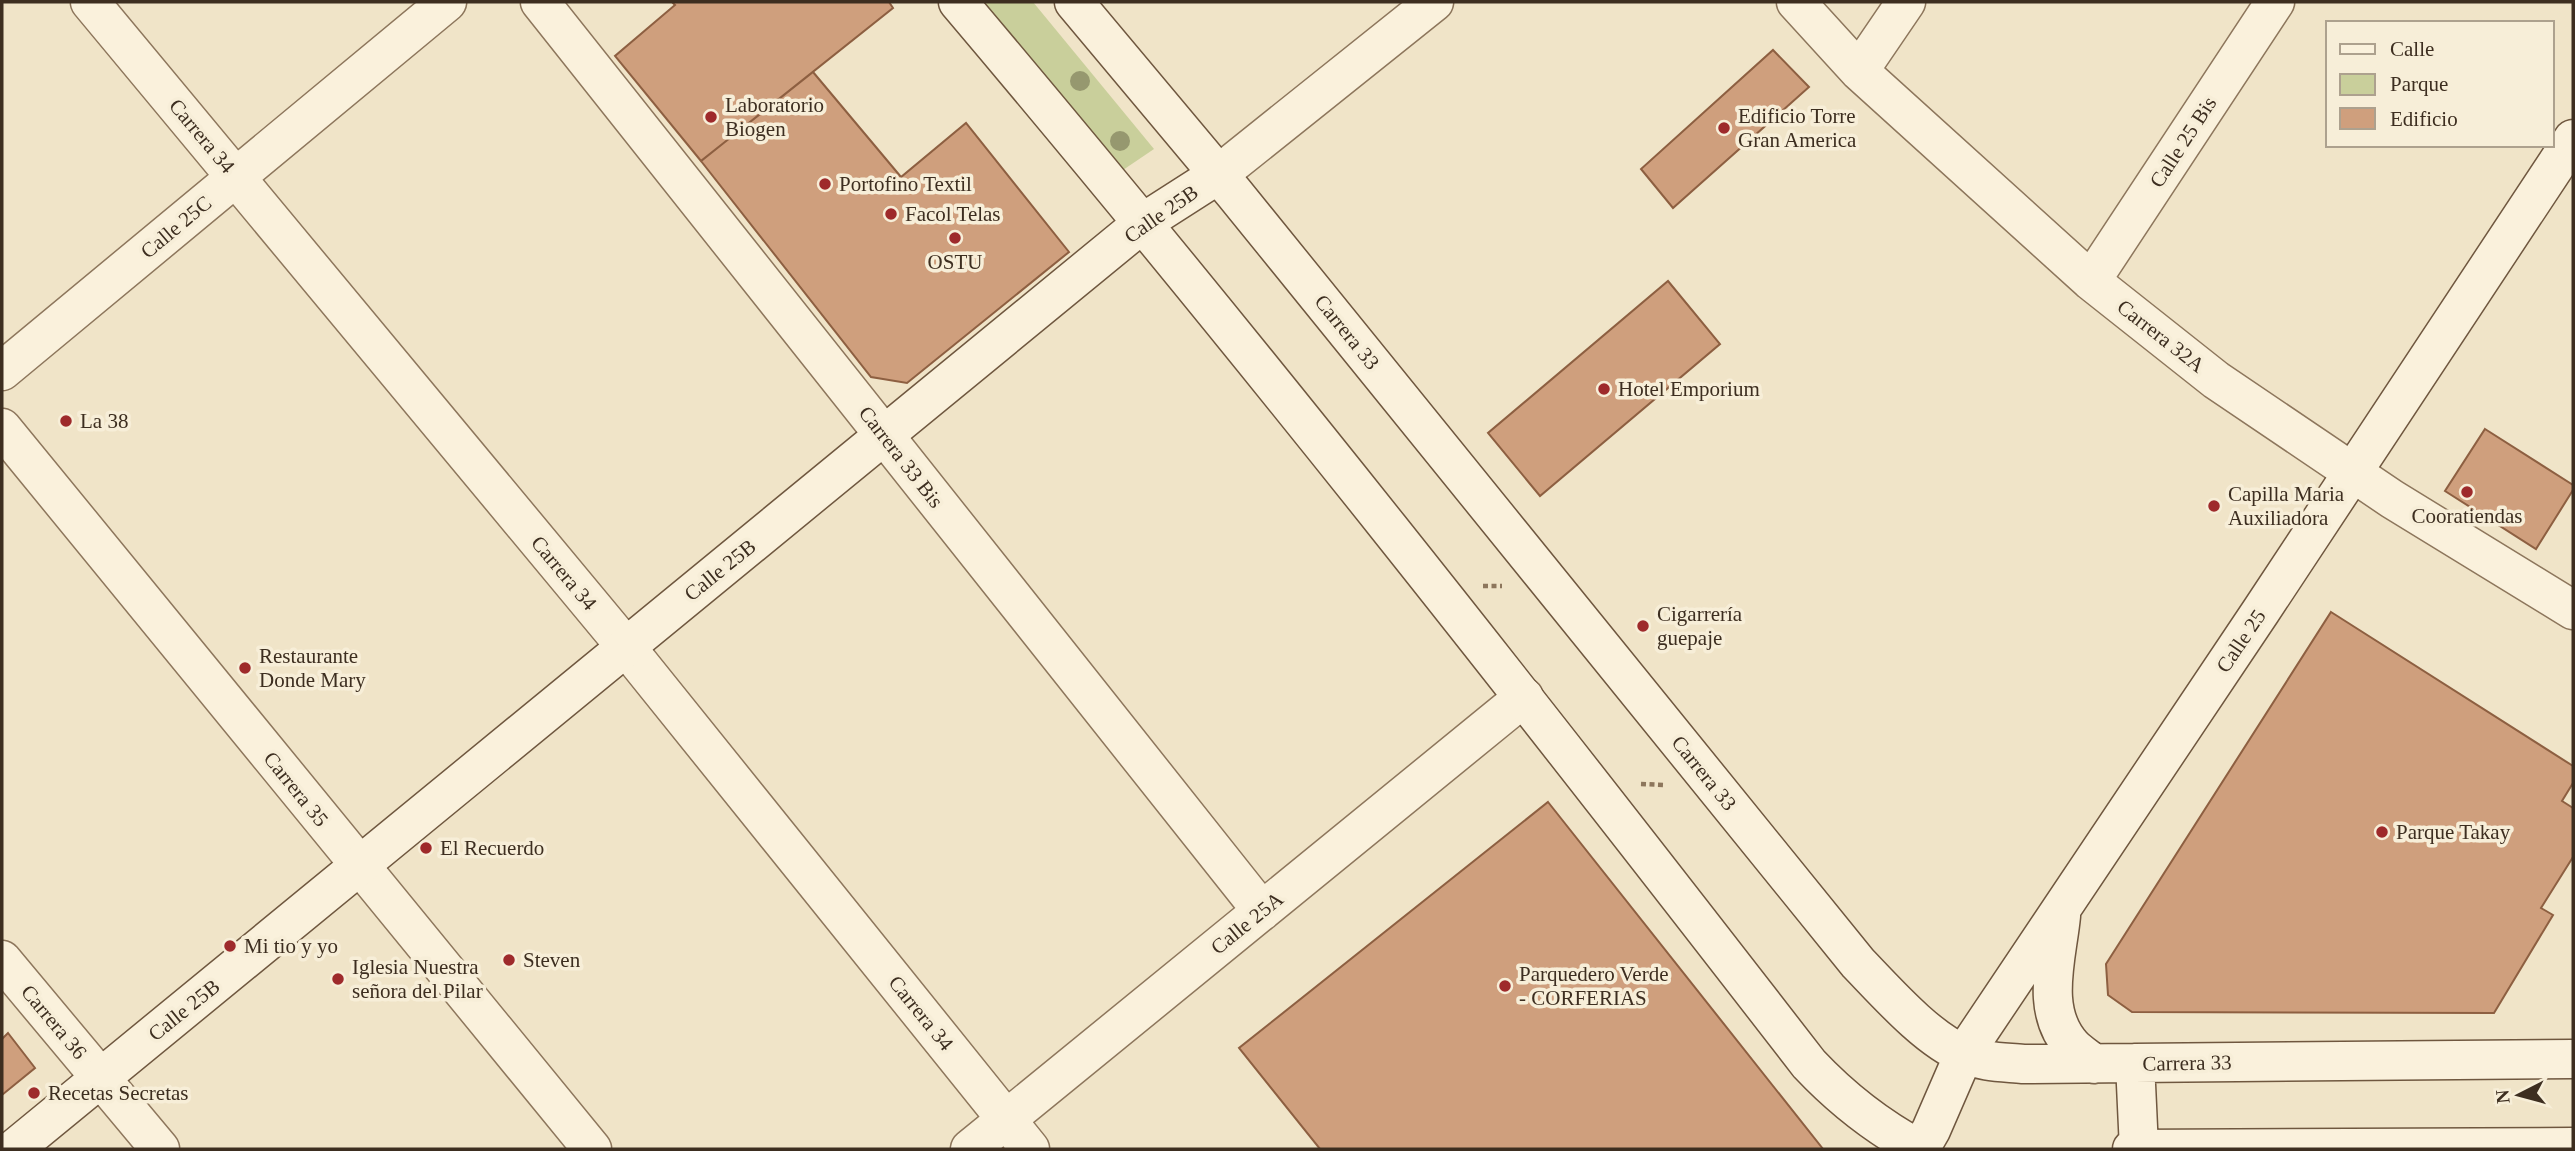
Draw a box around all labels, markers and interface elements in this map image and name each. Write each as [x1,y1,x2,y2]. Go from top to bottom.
legend [2326,21,2554,147]
text: Calle [2390,37,2434,61]
text: Parque [2390,72,2448,96]
street label: Calle 25 Bis [2145,92,2221,192]
place label: Laboratorio Biogen [725,93,824,141]
street label: Carrera 34 [164,94,240,178]
place label: Edificio Torre Gran America [1738,104,1857,152]
text: Edificio [2390,107,2458,131]
marker: Laboratorio Biogen [703,109,719,125]
marker: Edificio Torre Gran America [1716,120,1732,136]
place label: Portofino Textil [839,172,972,196]
marker: Portofino Textil [817,176,833,192]
street label: Calle 25B [1119,180,1203,248]
street label: Calle 25C [136,191,216,263]
place label: Facol Telas [905,202,1001,226]
marker: Facol Telas [883,206,899,222]
marker: OSTU [947,230,963,246]
place label: OSTU [928,250,982,274]
street label: Carrera 33 [1310,290,1384,374]
street label: Carrera 32A [2112,294,2210,378]
place label: Hotel Emporium [1618,377,1760,401]
marker: Hotel Emporium [1596,381,1612,397]
street label: Carrera 33 Bis [854,401,948,513]
place label: La 38 [80,409,128,433]
marker: La 38 [58,413,74,429]
place label: Capilla Maria Auxiliadora [2228,482,2345,530]
marker: Cooratiendas [2459,484,2475,500]
marker: Capilla Maria Auxiliadora [2206,498,2222,514]
place label: Cooratiendas [2412,504,2522,528]
street label: Carrera 34 [526,531,602,615]
street label: Calle 25B [680,534,760,606]
place label: Cigarrería guepaje [1657,602,1743,650]
street label: Calle 25 [2211,605,2271,677]
marker: Cigarrería guepaje [1635,618,1651,634]
place label: Restaurante Donde Mary [259,644,366,692]
marker: Restaurante Donde Mary [237,660,253,676]
street label: Carrera 33 [1667,731,1741,815]
street label: Carrera 35 [259,747,333,831]
place label: Parque Takay [2396,820,2511,844]
marker: Parque Takay [2374,824,2390,840]
place label: El Recuerdo [440,836,544,860]
marker: El Recuerdo [418,840,434,856]
street label: Calle 25A [1206,886,1289,959]
place label: Mi tio y yo [244,934,338,958]
marker: Mi tio y yo [222,938,238,954]
place label: Steven [523,948,581,972]
marker: Steven [501,952,517,968]
place label: Iglesia Nuestra señora del Pilar [352,955,483,1003]
place label: Parquedero Verde - CORFERIAS [1519,962,1668,1010]
marker: Iglesia Nuestra señora del Pilar [330,971,346,987]
street label: Carrera 34 [884,971,959,1056]
street label: Calle 25B [144,974,224,1046]
marker: Parquedero Verde - CORFERIAS [1497,978,1513,994]
street label: Carrera 36 [16,980,92,1064]
street label: Carrera 33 [2142,1050,2232,1076]
north arrow [2484,1060,2554,1130]
place label: Recetas Secretas [48,1081,189,1105]
marker: Recetas Secretas [26,1085,42,1101]
text: N [2491,1089,2514,1105]

